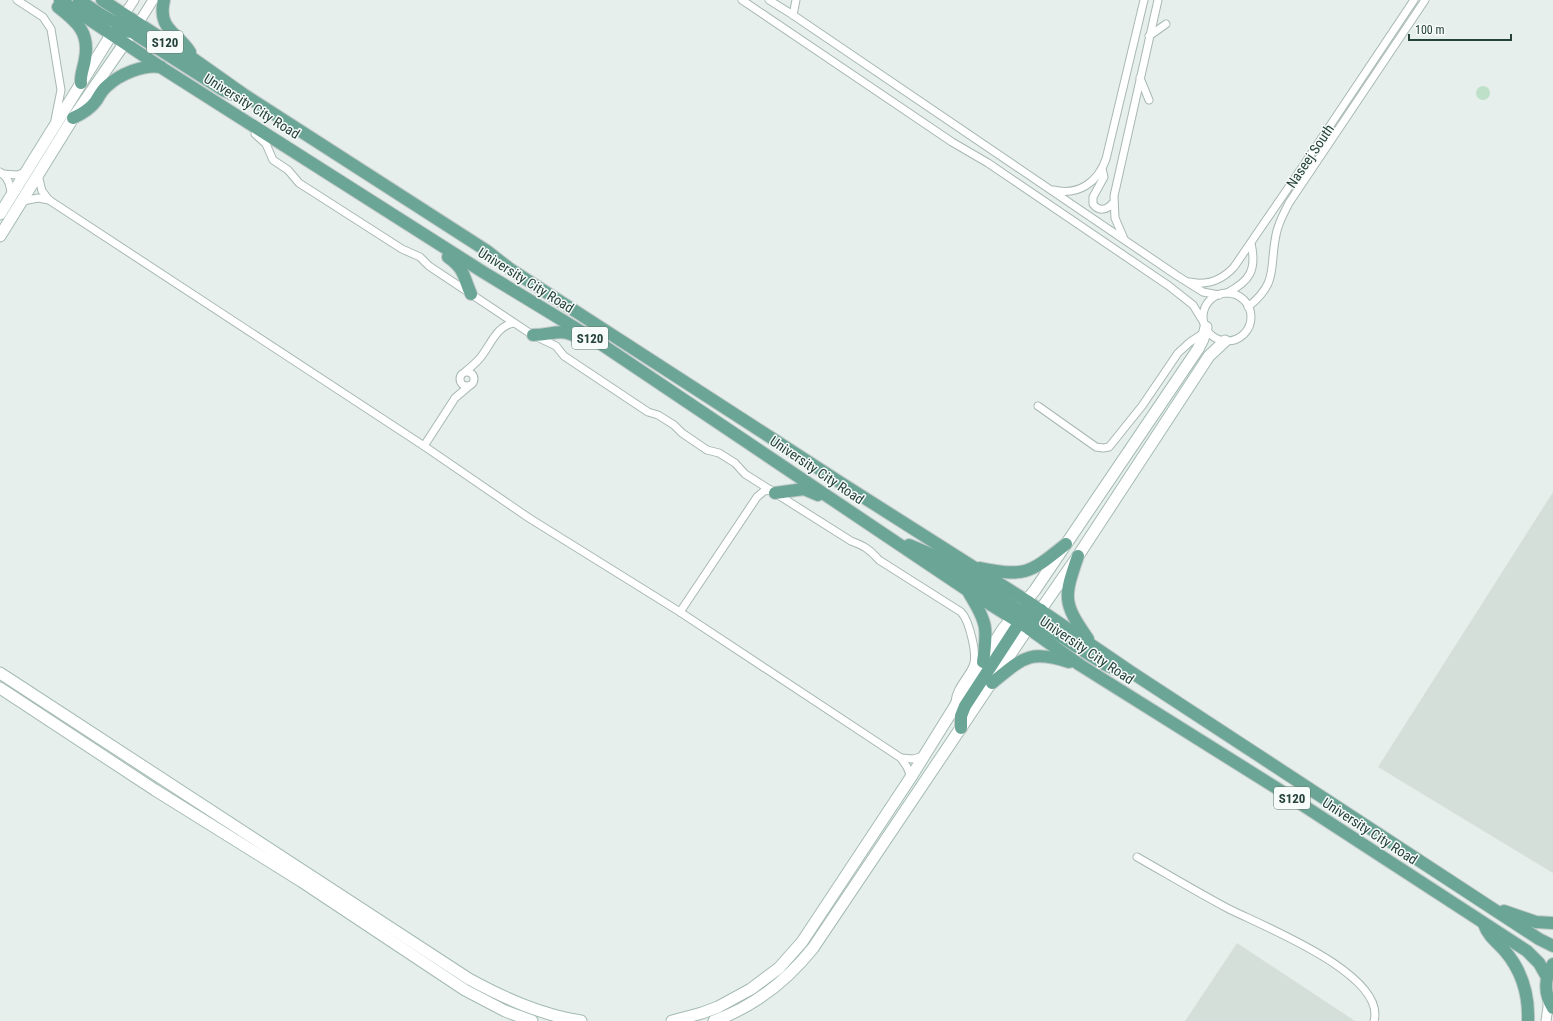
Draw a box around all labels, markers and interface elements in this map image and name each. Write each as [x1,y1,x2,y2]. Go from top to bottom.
scale bar [1409,16,1511,42]
text: 100 m [1415,23,1445,37]
road number: S120 [147,31,183,53]
street label: University City Road [201,70,303,142]
street label: Naseej South [1283,121,1337,191]
street label: University City Road [475,244,577,316]
road number: S120 [572,327,608,349]
street label: University City Road [767,433,867,507]
street label: University City Road [1037,613,1137,687]
road number: S120 [1274,787,1310,809]
street label: University City Road [1320,794,1420,868]

